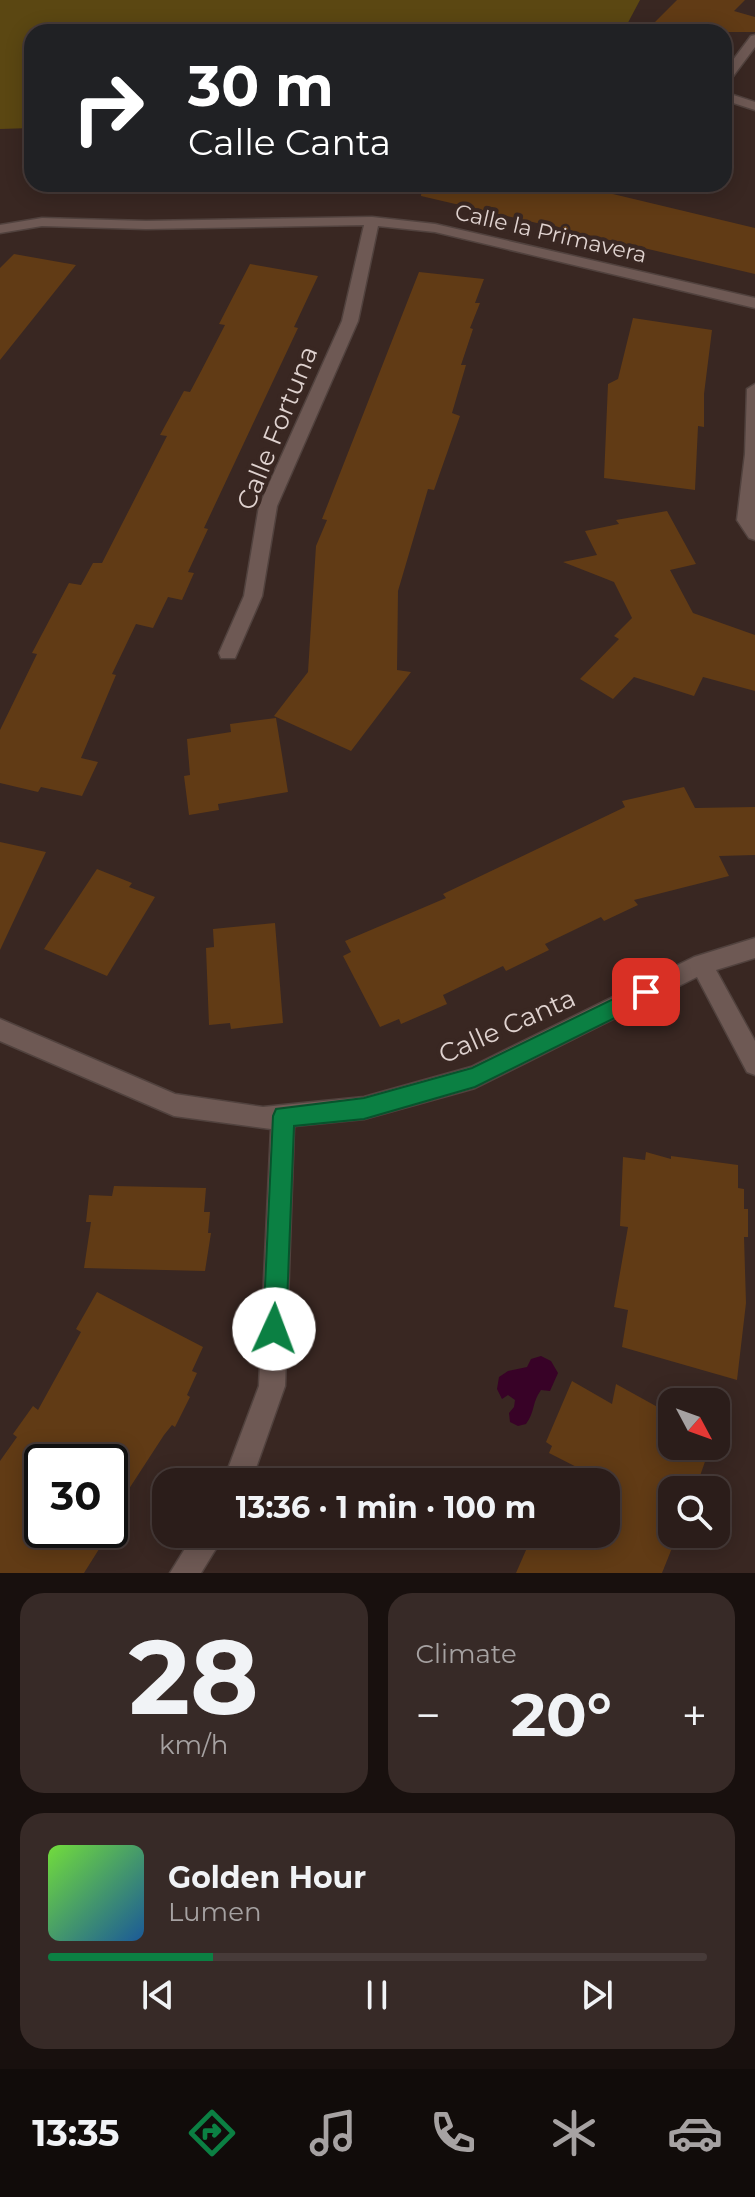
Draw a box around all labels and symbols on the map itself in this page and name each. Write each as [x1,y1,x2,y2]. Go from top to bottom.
street label: Calle la Primavera [452,198,649,269]
street label: Calle Fortuna [230,341,324,515]
pin [612,958,680,1026]
street label: Calle Canta [434,982,580,1070]
position arrow [232,1287,316,1371]
north arrow [658,1388,730,1460]
speed limit sign: 30 [24,1444,128,1548]

